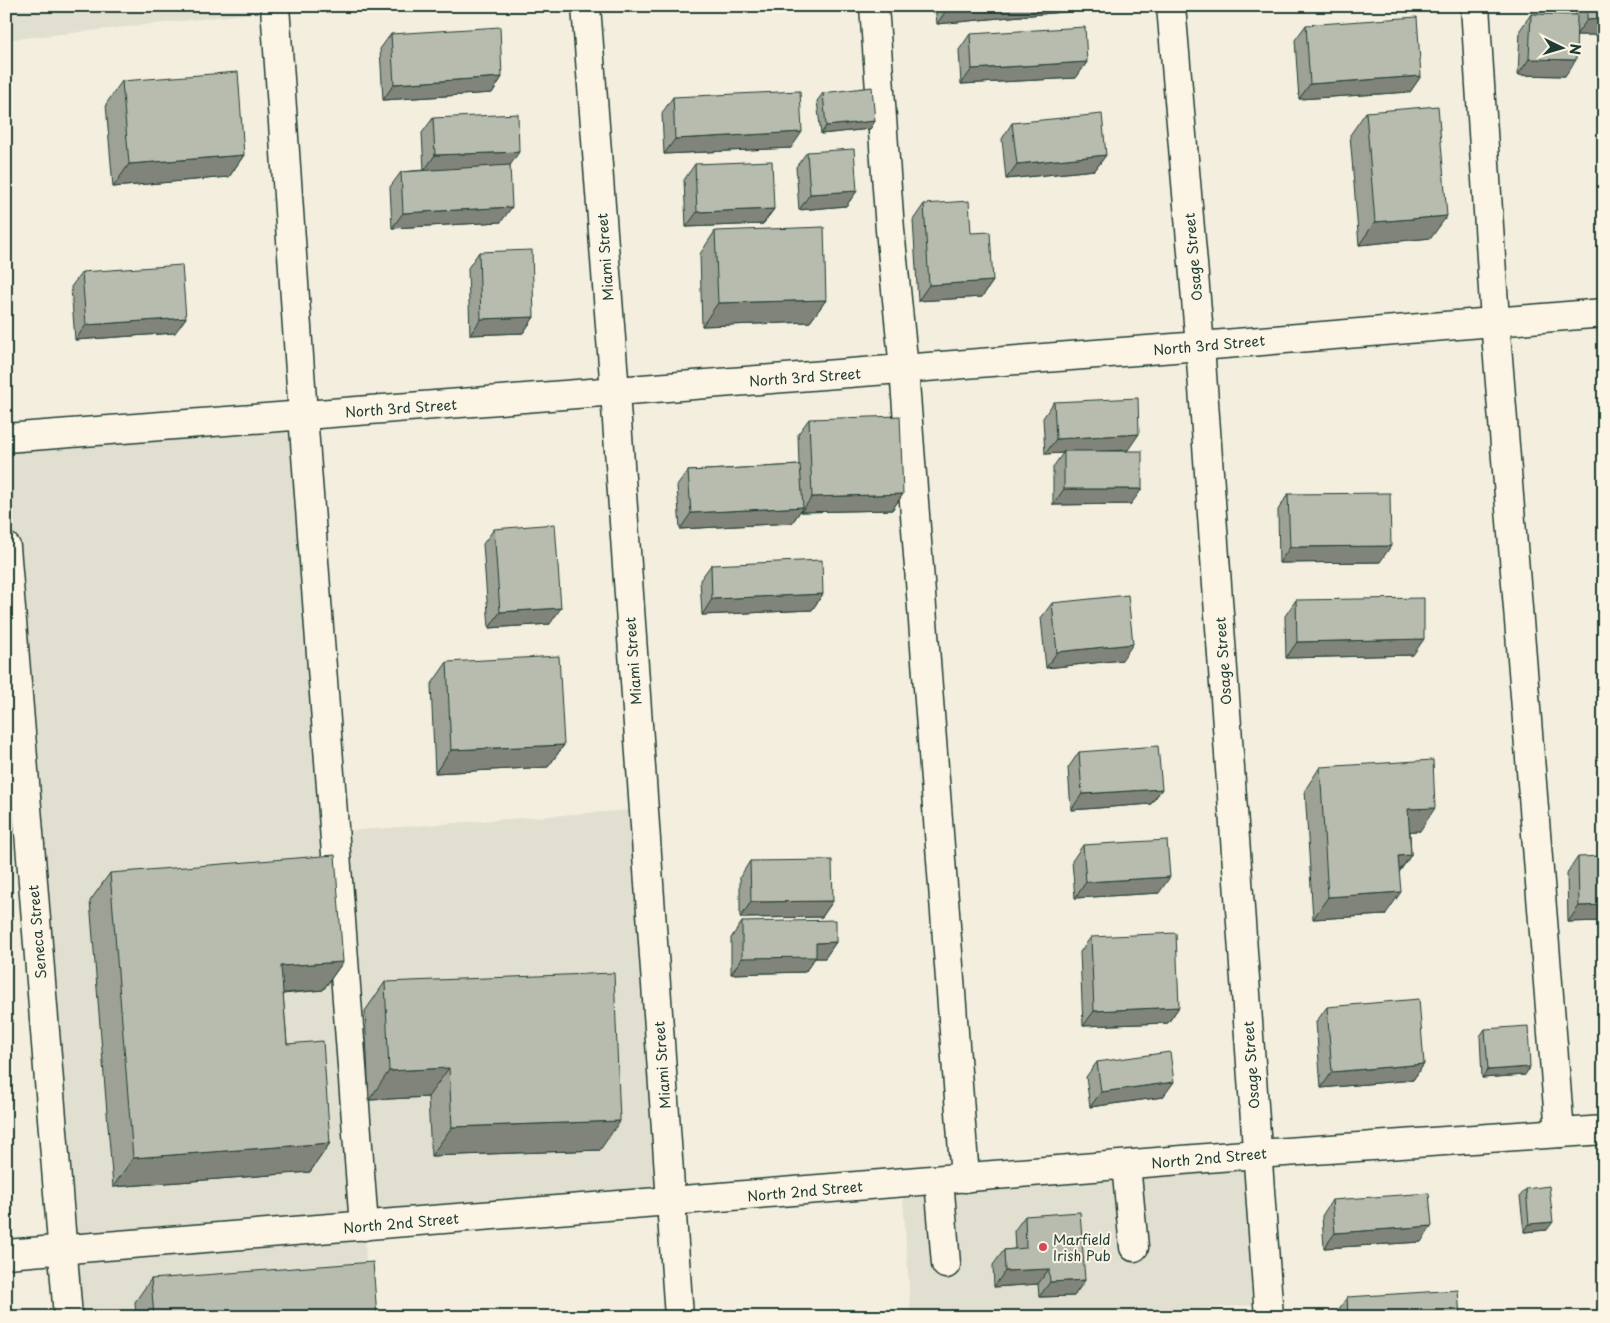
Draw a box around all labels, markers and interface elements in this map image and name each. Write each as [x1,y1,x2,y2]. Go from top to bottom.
north arrow [1538,22,1588,72]
text: N [1565,43,1586,56]
street label: Miami Street [591,212,619,302]
street label: Osage Street [1179,212,1207,302]
street label: North 3rd Street [1152,330,1266,360]
street label: North 3rd Street [748,363,862,391]
street label: North 3rd Street [344,394,458,422]
street label: Miami Street [619,616,647,706]
street label: Osage Street [1209,616,1237,706]
street label: Seneca Street [22,884,52,980]
street label: Miami Street [648,1020,676,1110]
street label: Osage Street [1237,1020,1265,1110]
street label: North 2nd Street [1150,1142,1268,1174]
street label: North 2nd Street [746,1175,864,1207]
street label: North 2nd Street [342,1207,460,1239]
place label: Marfield Irish Pub [1053,1229,1111,1266]
marker: Marfield Irish Pub [1037,1241,1049,1253]

